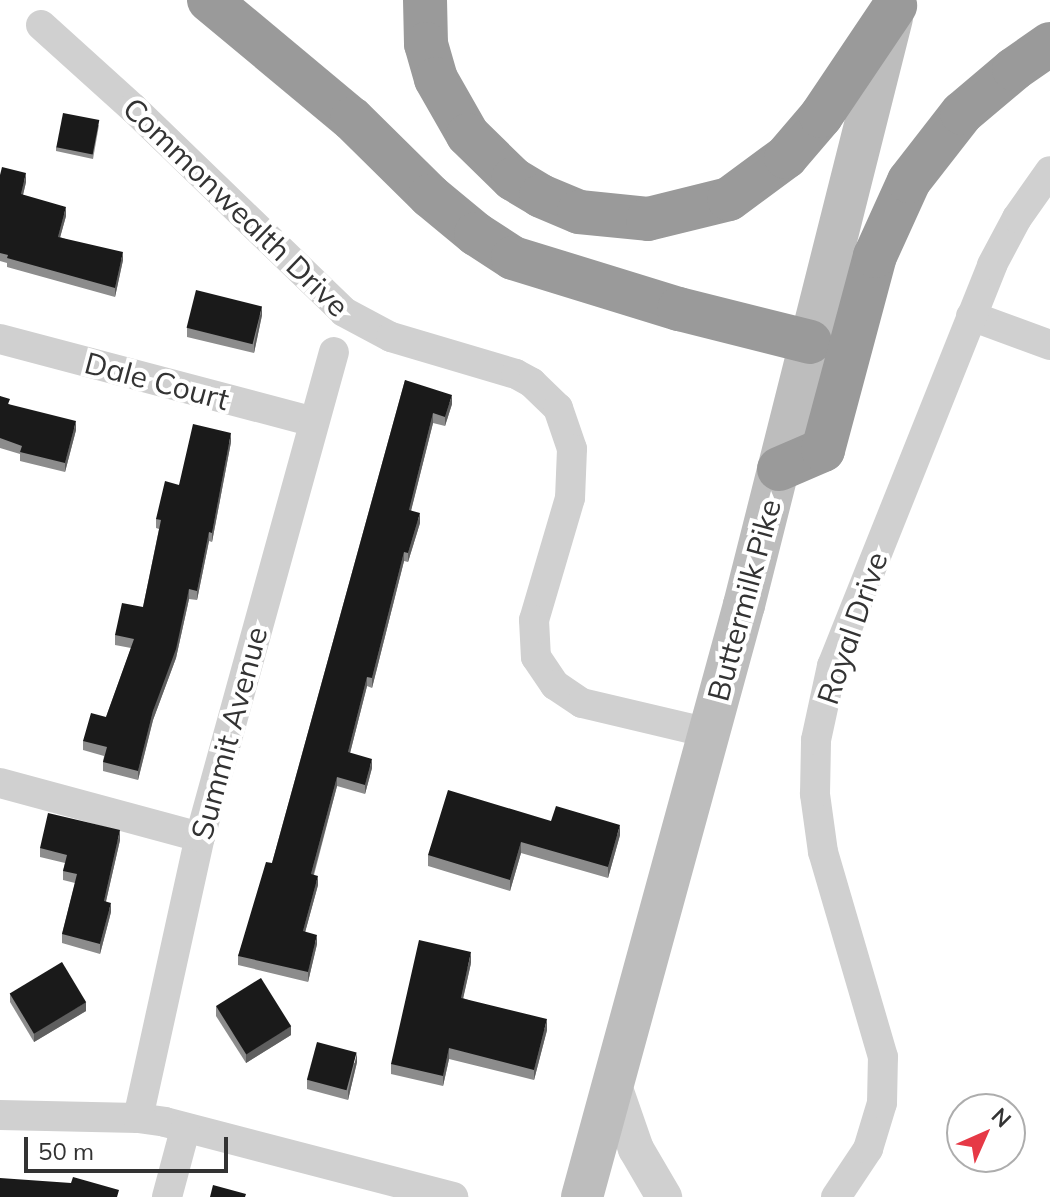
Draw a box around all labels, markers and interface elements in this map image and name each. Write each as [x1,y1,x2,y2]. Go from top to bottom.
street label: Commonwealth Drive [116,90,356,324]
street label: Dale Court [81,344,233,418]
street label: Buttermilk Pike [700,495,788,705]
street label: Royal Drive [809,547,895,709]
street label: Summit Avenue [183,623,275,843]
north arrow [946,1093,1026,1173]
text: N [986,1102,1017,1133]
scale bar [28,1121,232,1171]
text: 50 m [38,1136,94,1166]

